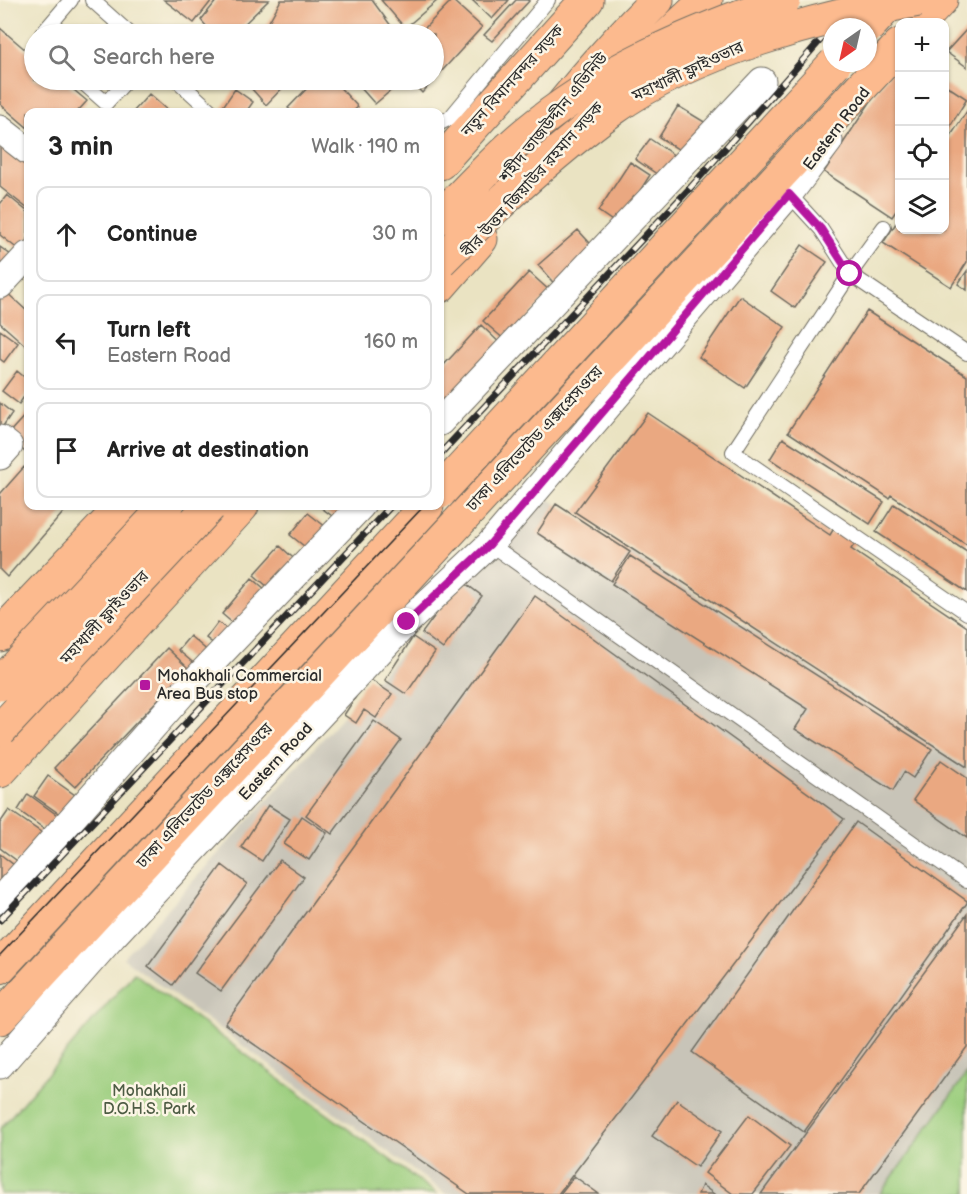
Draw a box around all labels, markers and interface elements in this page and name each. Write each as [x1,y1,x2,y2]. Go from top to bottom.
north arrow [823,18,877,72]
map controls [895,18,949,234]
button: + [895,18,949,72]
street label: নতুন বিমানবন্দর সড়ক [456,20,569,141]
search box [24,24,444,90]
street label: মহাখালী ফ্লাইওভার [628,37,747,107]
icon: search [45,41,78,74]
text: Search here [93,44,215,71]
street label: শহীদ তাজউদ্দীন এভিনিউ [494,48,612,187]
button: − [895,72,949,126]
street label: Eastern Road [800,84,874,174]
street label: বীর উত্তম জিয়াউর রহমান সড়ক [457,97,609,262]
button: locate [895,126,949,180]
text: 3 min [48,132,113,163]
text: Walk · 190 m [311,135,420,159]
button: layers [895,180,949,234]
icon: ahead [50,218,83,251]
text: Continue [107,221,197,248]
text: 30 m [372,222,418,246]
route start [836,260,862,286]
text: Turn left [107,317,191,344]
icon: left [50,326,83,359]
text: 160 m [364,330,418,354]
text: Eastern Road [107,344,231,368]
street label: ঢাকা এলিভেটেড এক্সপ্রেসওয়ে [462,361,608,516]
icon: arrive [50,434,83,467]
text: Arrive at destination [107,437,309,464]
street label: মহাখালী ফ্লাইওভার [55,566,153,669]
route end [393,608,419,634]
place label: Mohakhali Commercial Area Bus stop [157,667,322,704]
marker: Mohakhali Commercial Area Bus stop [138,678,152,692]
street label: ঢাকা এলিভেটেড এক্সপ্রেসওয়ে [132,718,278,873]
street label: Eastern Road [235,719,317,805]
park label: Mohakhali D.O.H.S. Park [103,1082,195,1119]

